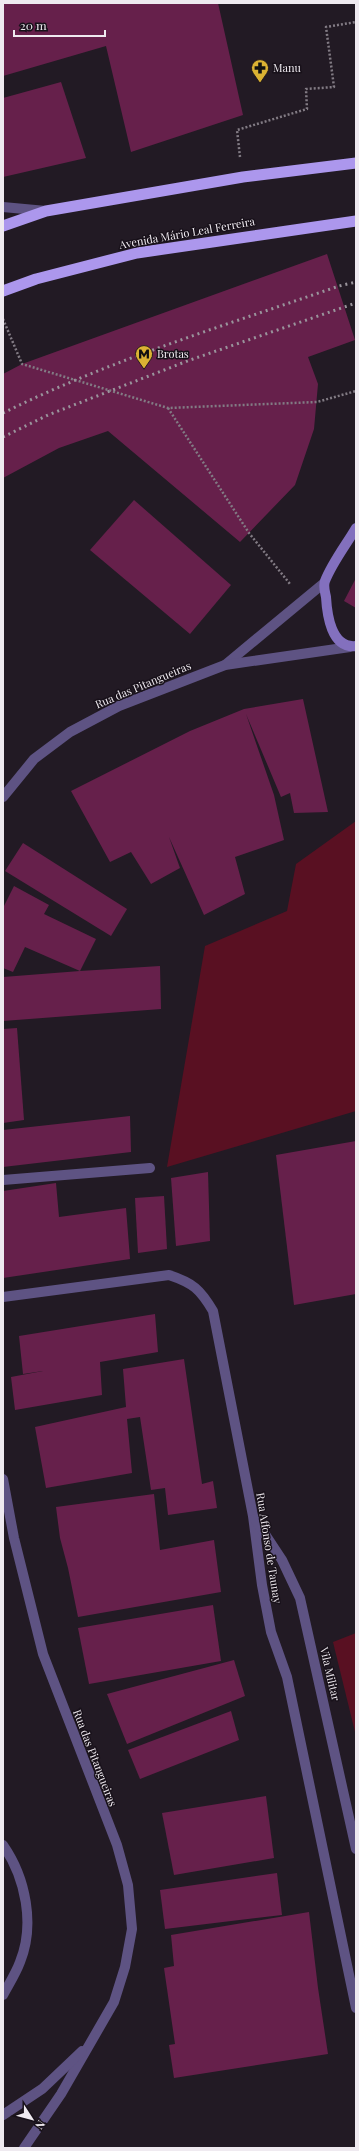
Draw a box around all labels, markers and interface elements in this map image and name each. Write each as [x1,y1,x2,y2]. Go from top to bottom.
scale bar [14,12,105,38]
text: 20 m [20,17,47,33]
pharmacy icon: Manu [250,58,270,83]
place label: Manu [273,60,302,75]
street label: Avenida Mário Leal Ferreira [117,213,256,252]
metro station icon: Brotas [134,344,154,369]
place label: Brotas [157,346,189,361]
street label: Rua das Pitangueiras [93,658,193,712]
street label: Rua Affonso de Taunay [253,1491,286,1605]
street label: Vila Militar [317,1645,344,1702]
street label: Rua das Pitangueiras [70,1707,121,1809]
north arrow [12,2099,52,2139]
text: N [32,2118,49,2133]

